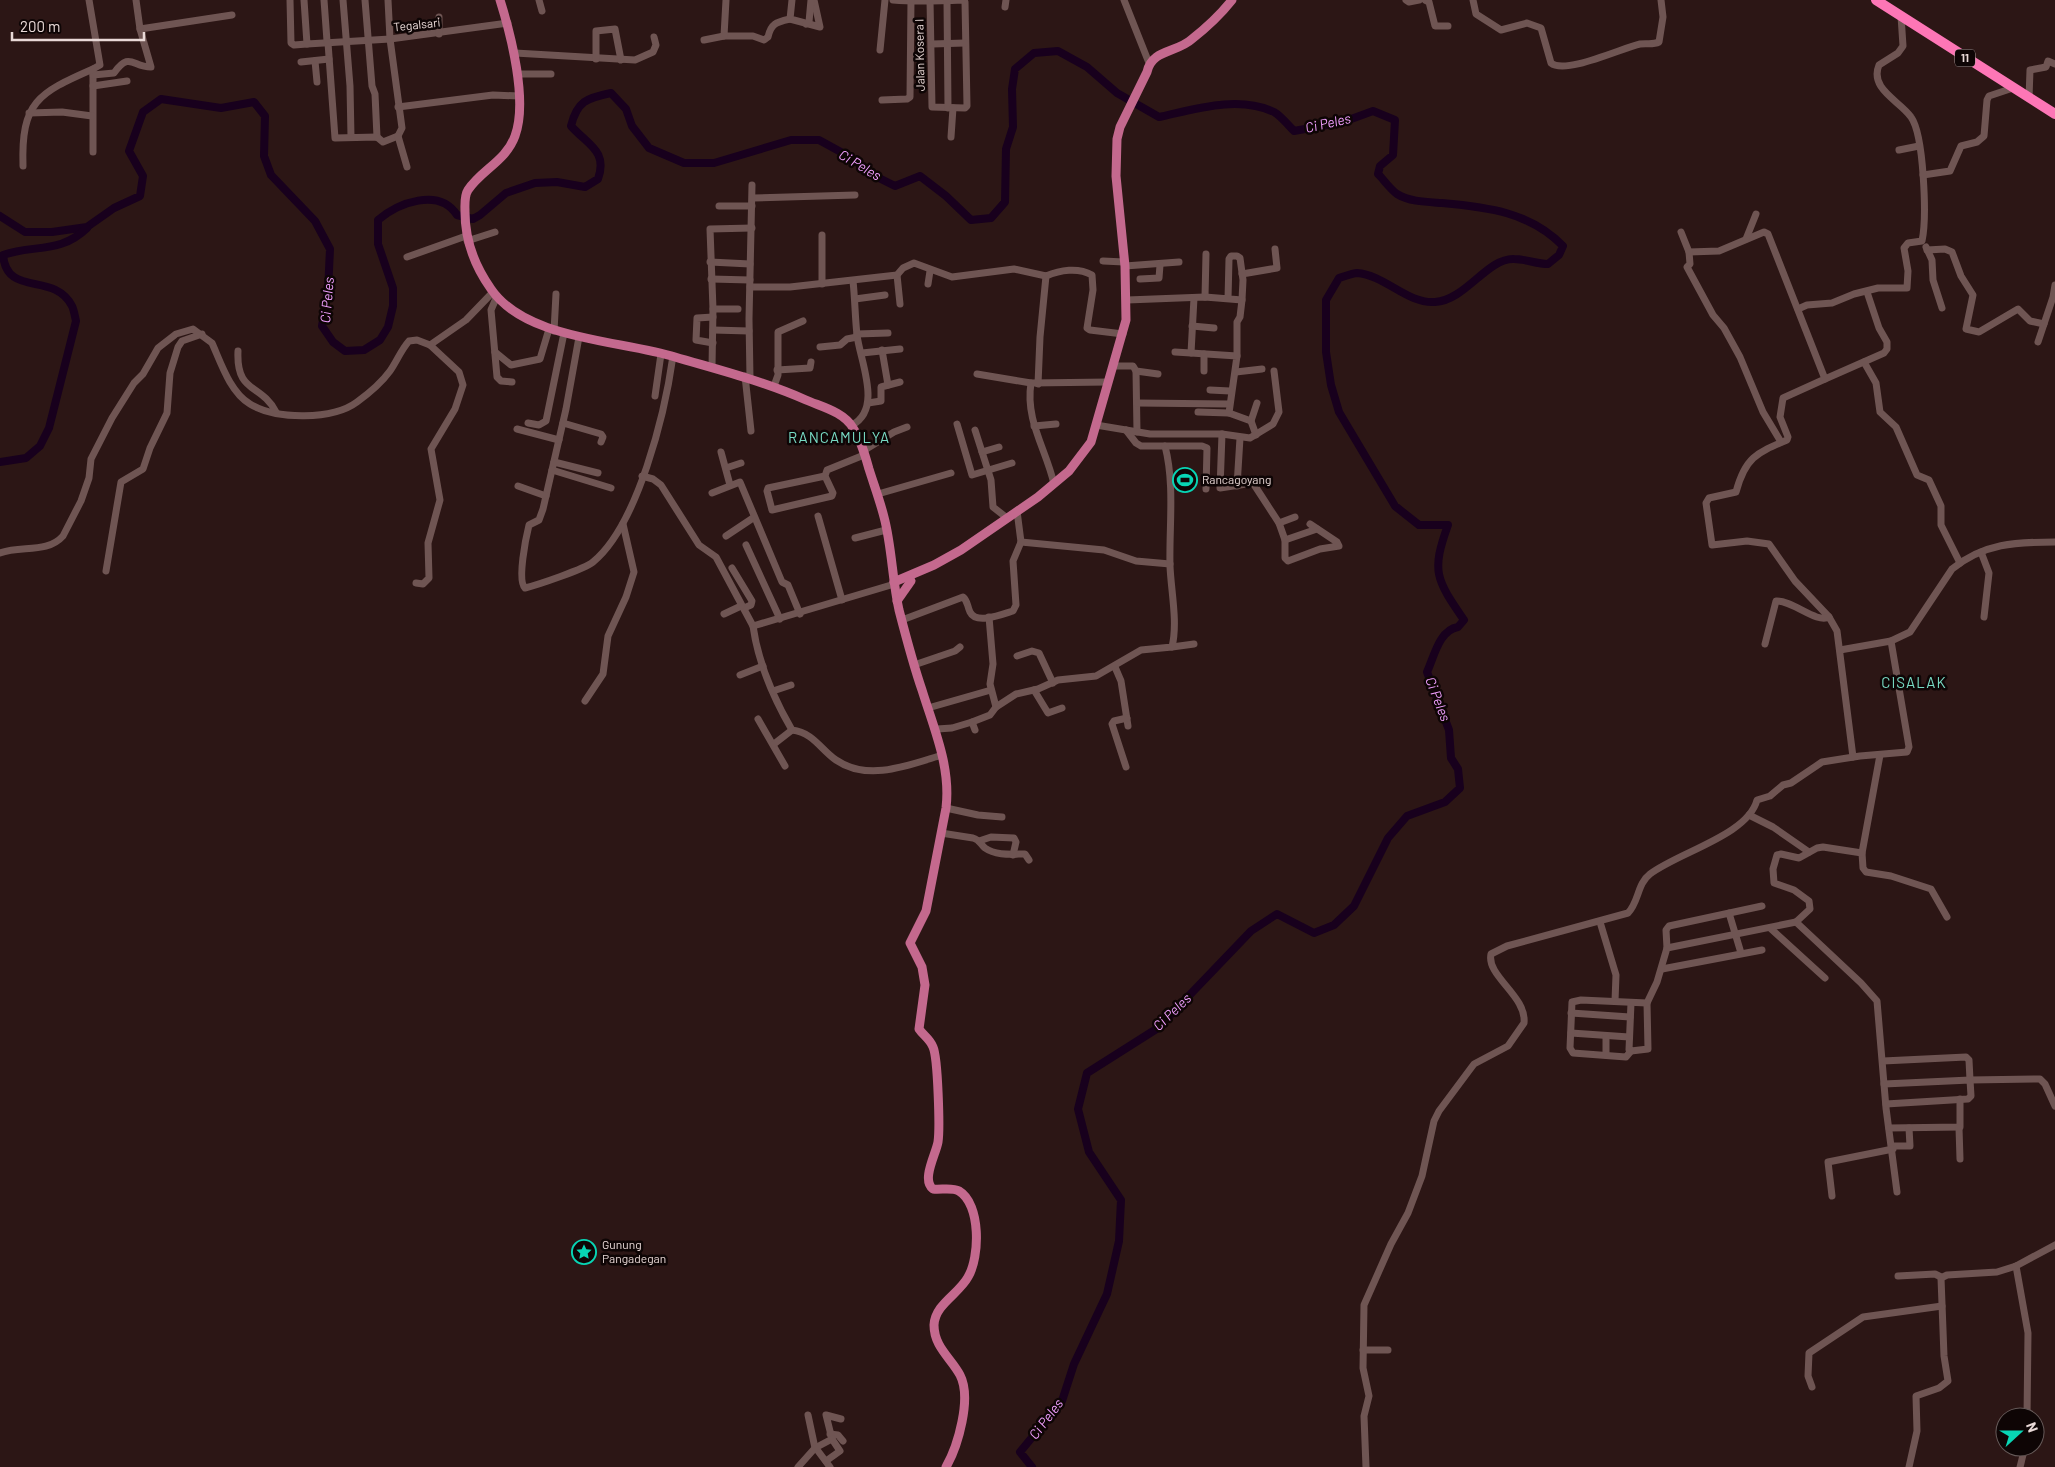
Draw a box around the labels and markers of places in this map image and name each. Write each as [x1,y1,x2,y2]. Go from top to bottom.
sports icon: Rancagoyang [1172,467,1198,493]
place label: Rancagoyang [1202,472,1271,486]
place label: Gunung Pangadegan [602,1237,666,1265]
place icon: Gunung Pangadegan [571,1239,597,1265]

